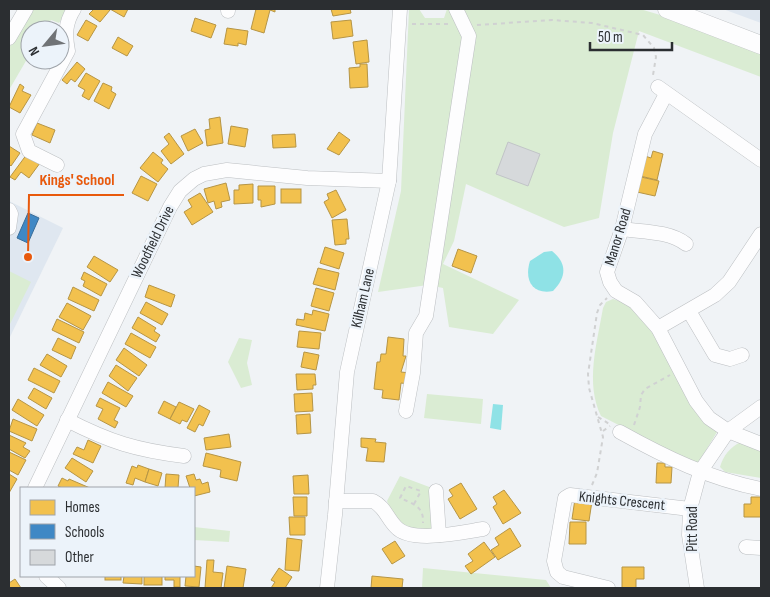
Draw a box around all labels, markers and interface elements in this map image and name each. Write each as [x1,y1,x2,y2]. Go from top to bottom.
north arrow [20,20,70,70]
scale bar [590,20,672,52]
text: 50 m [598,28,623,47]
text: N [25,44,43,58]
callout: Kings' School [29,164,124,195]
text: Kings' School [40,171,114,190]
street label: Woodfield Drive [127,203,179,281]
street label: Manor Road [600,206,636,268]
street label: Kilham Lane [347,266,379,330]
legend [20,487,195,577]
street label: Knights Crescent [578,487,666,515]
text: Homes [65,498,100,517]
street label: Pitt Road [683,506,702,552]
text: Schools [65,523,104,542]
text: Other [65,548,94,567]

